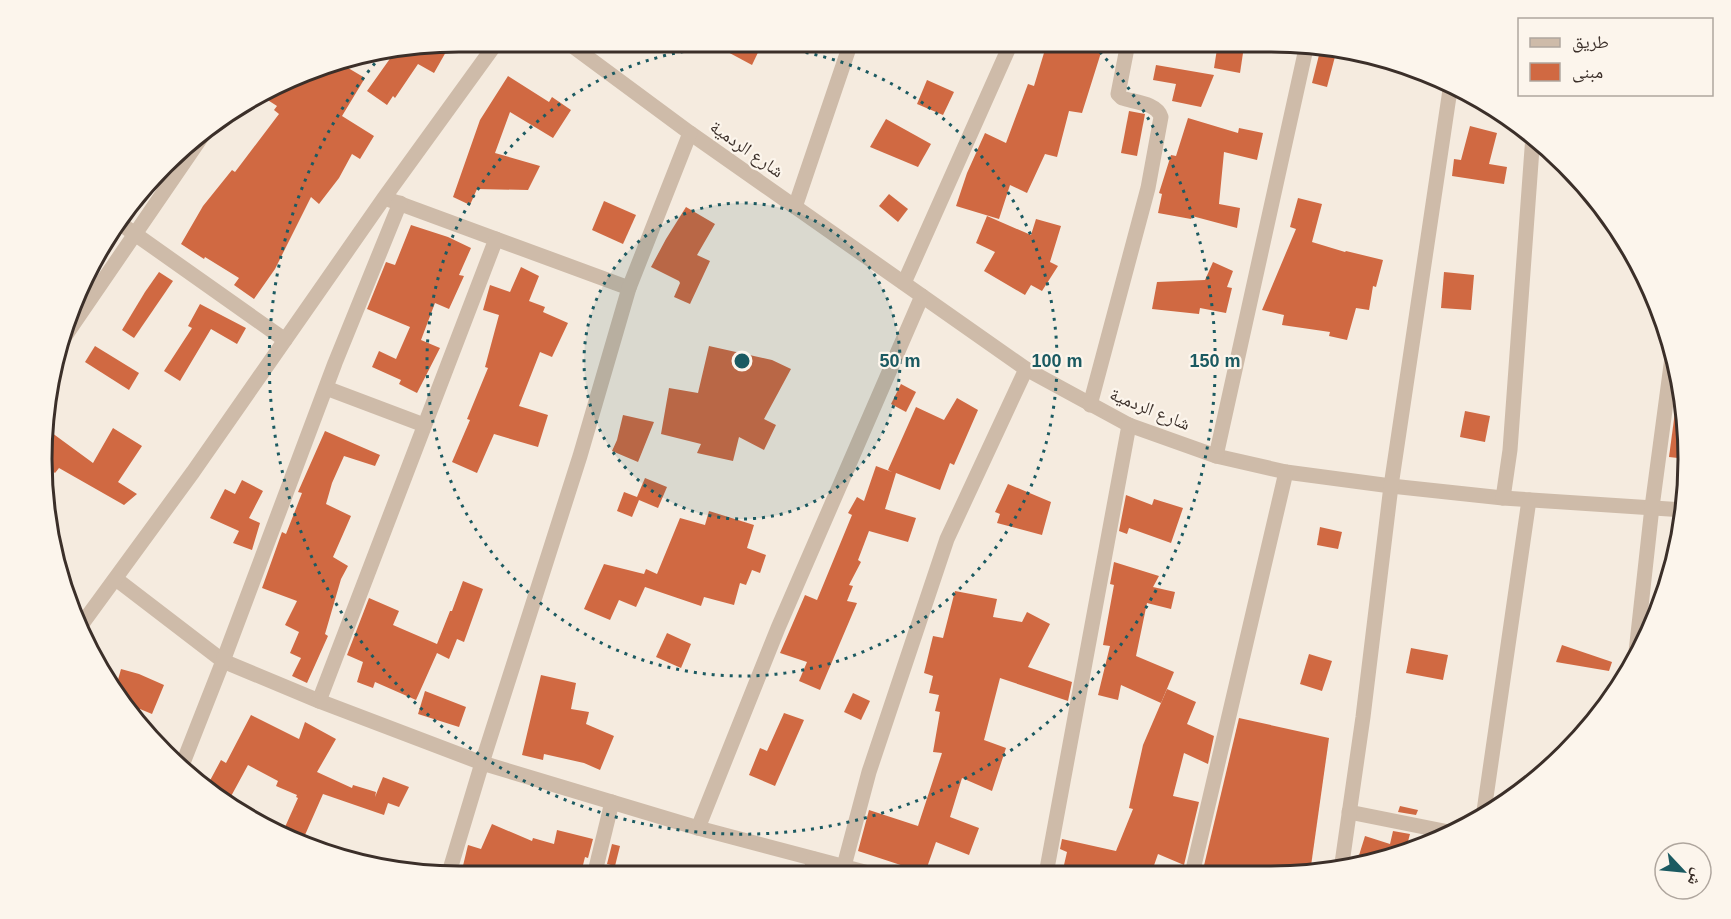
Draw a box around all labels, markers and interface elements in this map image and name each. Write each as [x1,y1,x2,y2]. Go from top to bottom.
legend [1518,18,1713,96]
text: طريق [1572,32,1609,53]
text: مبنى [1572,62,1603,83]
street label: شارع الردمية [706,116,787,182]
centre of rings [732,351,752,371]
text: 50 m [879,351,921,371]
text: 100 m [1031,351,1083,371]
text: 150 m [1189,351,1241,371]
street label: شارع الردمية [1107,384,1193,435]
north arrow [1653,841,1713,901]
text: ش [1684,866,1707,889]

